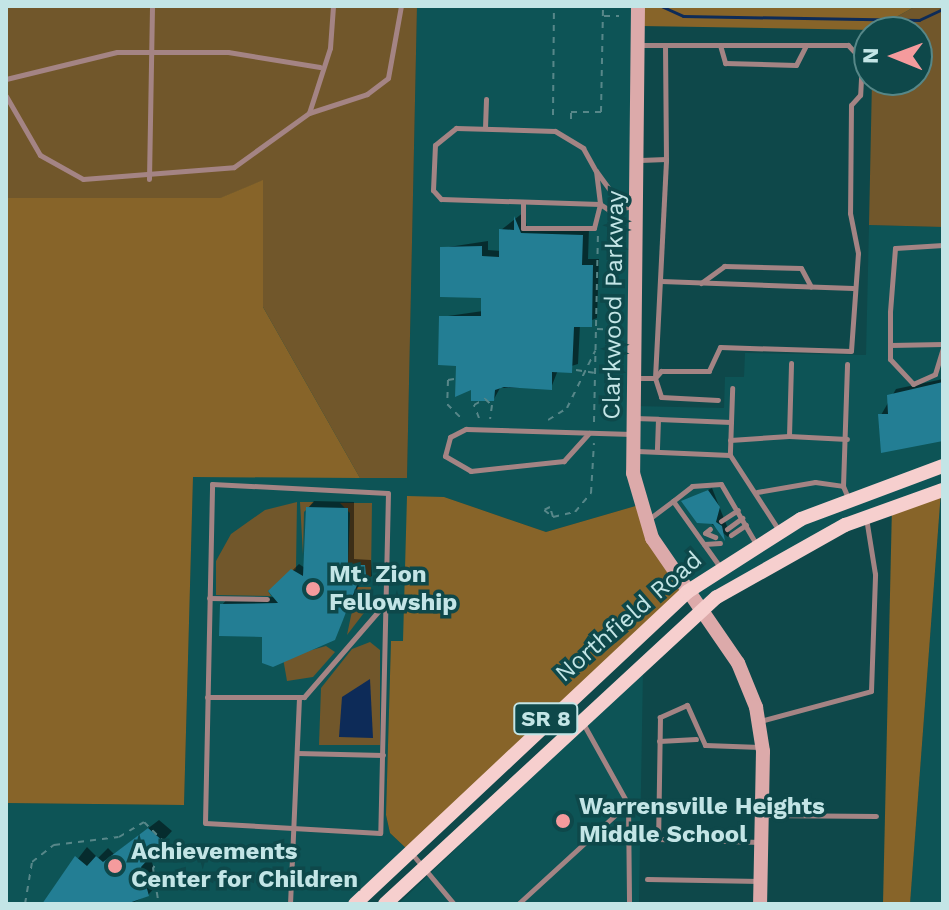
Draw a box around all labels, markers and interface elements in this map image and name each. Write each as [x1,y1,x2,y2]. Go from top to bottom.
north arrow [853,16,933,96]
text: N [858,47,883,64]
street label: Clarkwood Parkway [598,190,630,420]
street label: Northfield Road [550,546,708,688]
place label: Mt. Zion Fellowship [329,561,457,617]
marker: Mt. Zion Fellowship [304,580,322,598]
road number: SR 8 [512,701,580,737]
place label: Warrensville Heights Middle School [579,793,825,849]
marker: Warrensville Heights Middle School [554,812,572,830]
place label: Achievements Center for Children [131,838,359,894]
marker: Achievements Center for Children [106,857,124,875]

